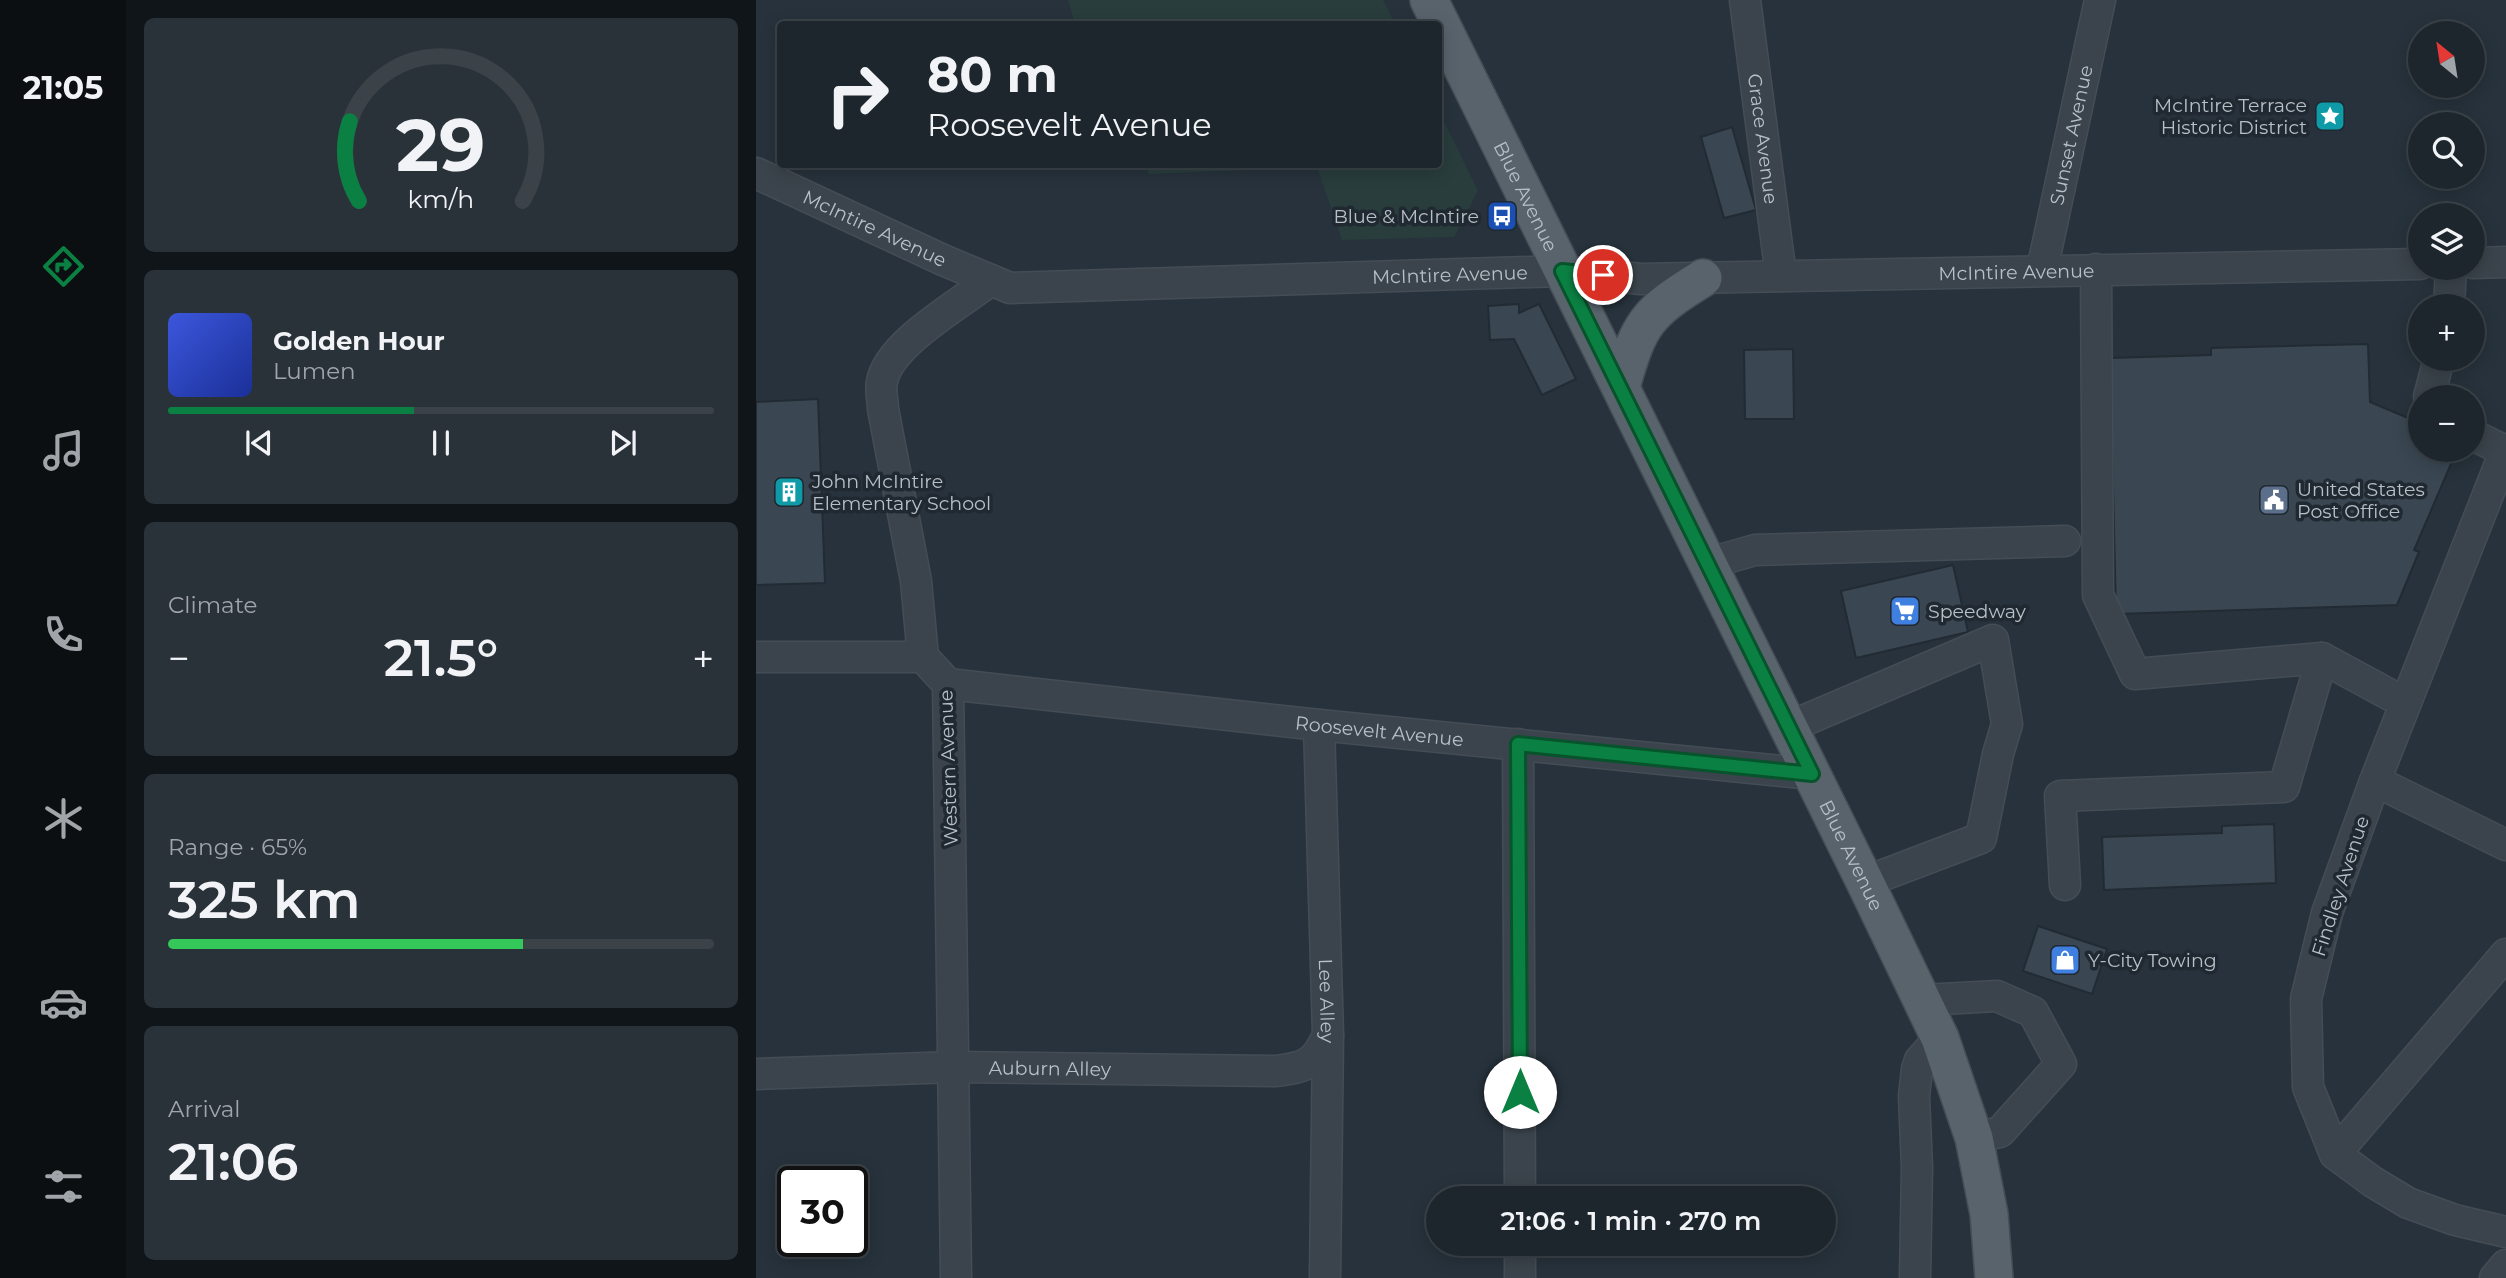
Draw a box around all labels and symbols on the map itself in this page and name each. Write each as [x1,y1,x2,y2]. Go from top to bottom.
north arrow [2408,21,2485,98]
street label: Sunset Avenue [2045,63,2098,207]
street label: Grace Avenue [1743,72,1783,206]
place label: McIntire Terrace Historic District [2154,94,2307,139]
place icon: McIntire Terrace Historic District [2313,99,2347,133]
street label: Blue Avenue [1489,137,1563,256]
street label: McIntire Avenue [799,185,950,272]
bus stop icon: Blue & McIntire [1485,199,1519,233]
place label: Blue & McIntire [1334,205,1479,228]
pin [1573,245,1633,305]
street label: McIntire Avenue [1938,259,2095,285]
street label: McIntire Avenue [1372,261,1528,289]
place label: John McIntire Elementary School [811,470,991,515]
building icon: John McIntire Elementary School [772,475,806,509]
place label: United States Post Office [2297,478,2425,523]
public building icon: United States Post Office [2257,483,2291,517]
supermarket icon: Speedway [1888,594,1922,628]
place label: Speedway [1928,600,2027,623]
street label: Western Avenue [934,689,963,847]
street label: Roosevelt Avenue [1294,711,1465,751]
street label: Blue Avenue [1814,796,1888,915]
street label: Findley Avenue [2307,813,2374,959]
shop icon: Y-City Towing [2048,943,2082,977]
place label: Y-City Towing [2088,949,2217,972]
street label: Lee Alley [1314,958,1339,1044]
position arrow [1483,1055,1557,1129]
street label: Auburn Alley [988,1056,1112,1081]
speed limit sign: 30 [777,1166,868,1257]

